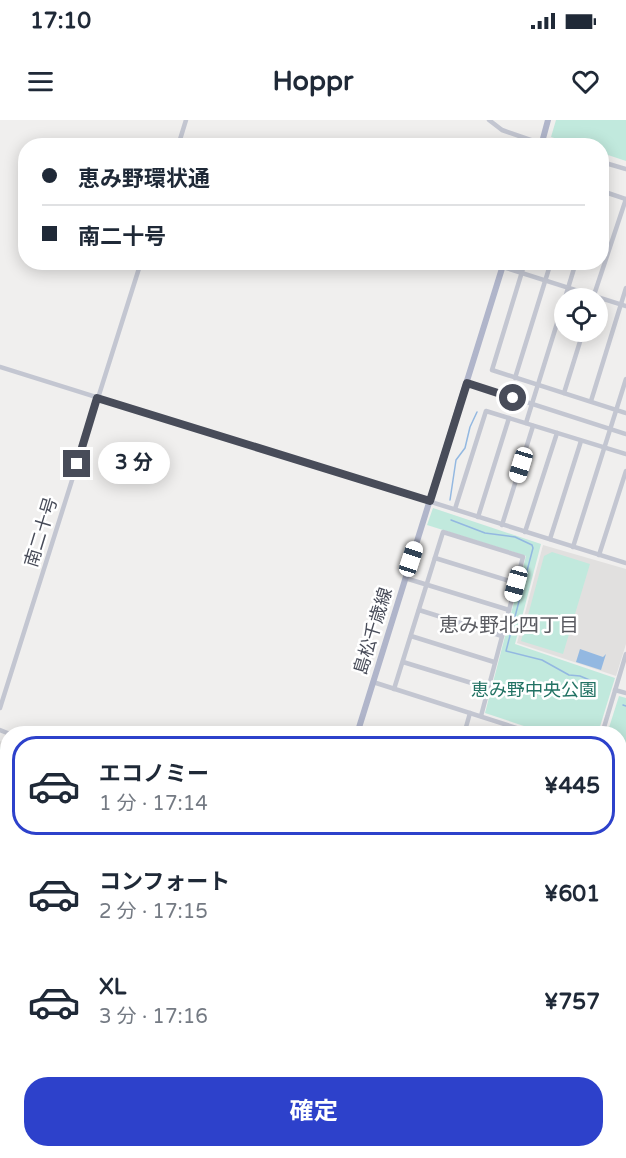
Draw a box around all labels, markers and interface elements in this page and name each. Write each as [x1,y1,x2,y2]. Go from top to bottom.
text: 17:10 [30,8,91,34]
icon: menu [24,65,57,98]
text: Hoppr [273,65,353,98]
icon: heart [569,65,602,98]
text: 恵み野環状通 [78,166,210,192]
text: 南二十号 [78,224,166,250]
map controls [554,288,608,342]
button: locate [554,288,608,342]
route start [499,384,526,411]
callout: 3 分 [98,443,170,485]
car [507,445,535,485]
route end [63,450,90,477]
text: 3 分 [115,451,153,475]
street label: 南二十号 [20,494,62,570]
car [397,539,425,579]
car [503,564,529,604]
street label: 島松千歳線 [349,585,397,677]
district label: 恵み野北四丁目 [439,614,579,638]
park label: 恵み野中央公園 [471,679,597,701]
icon: car [27,759,81,813]
text: エコノミー [99,761,209,787]
text: ¥445 [544,773,600,799]
text: 1 分 · 17:14 [99,792,208,816]
icon: car [27,867,81,921]
text: コンフォート [99,869,230,895]
text: ¥601 [544,881,600,907]
text: 2 分 · 17:15 [99,900,208,924]
text: XL [99,974,126,1000]
icon: car [27,975,81,1029]
text: ¥757 [544,989,600,1015]
text: 3 分 · 17:16 [99,1005,208,1029]
button: 確定 [24,1077,603,1146]

